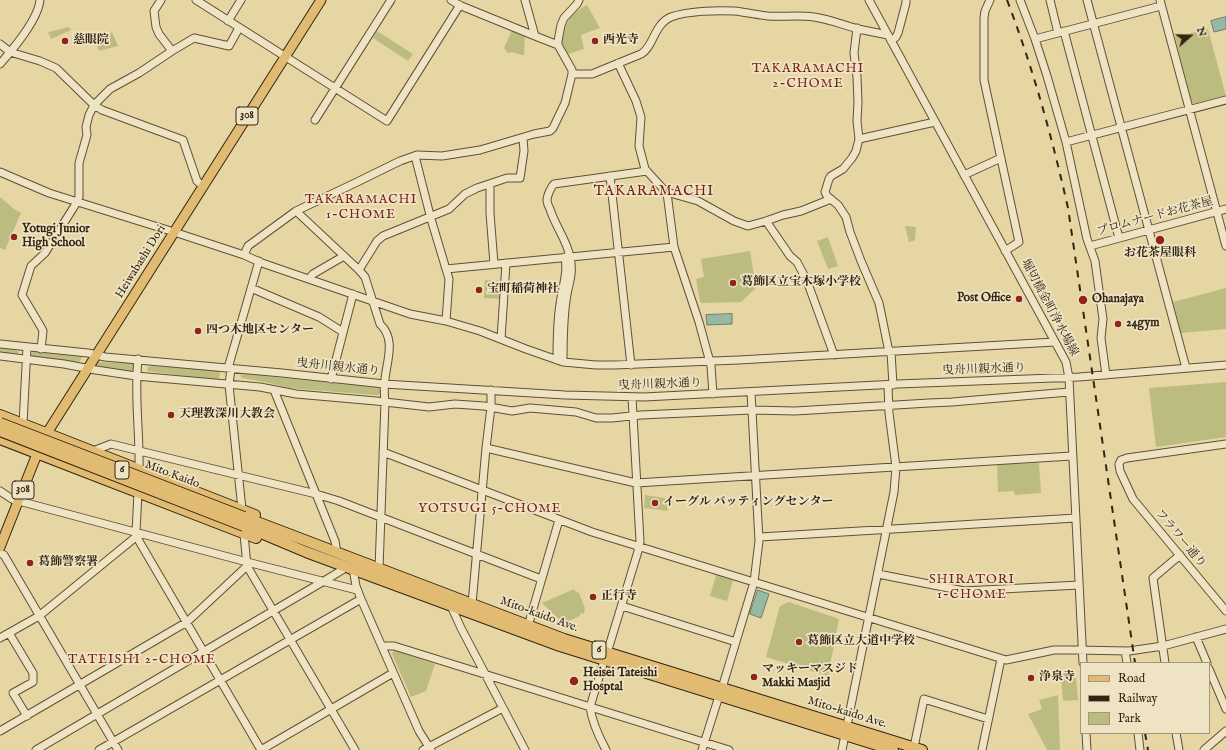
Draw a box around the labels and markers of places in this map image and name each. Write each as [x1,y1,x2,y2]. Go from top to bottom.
place label: 慈眼院 [73,34,109,48]
place label: 西光寺 [603,34,639,48]
marker: 慈眼院 [60,36,70,46]
marker: 西光寺 [590,36,600,46]
place label: Yotugi Junior High School [22,223,90,251]
marker: Yotugi Junior High School [9,232,19,242]
marker: お花茶屋眼科 [1154,234,1166,246]
place label: お花茶屋眼科 [1124,247,1196,261]
place label: 葛飾区立宝木塚小学校 [741,276,861,290]
marker: 葛飾区立宝木塚小学校 [728,278,738,288]
place label: 宝町稲荷神社 [487,283,559,297]
marker: 宝町稲荷神社 [474,285,484,295]
place label: Post Office [957,292,1011,306]
place label: Ohanajaya [1092,293,1144,307]
marker: Post Office [1014,294,1024,304]
marker: Ohanajaya [1077,294,1089,306]
place label: 24gym [1126,317,1160,331]
marker: 24gym [1113,319,1123,329]
place label: 四つ木地区センター [206,324,314,338]
marker: 四つ木地区センター [193,326,203,336]
place label: 天理教深川大教会 [179,408,275,422]
marker: 天理教深川大教会 [166,410,176,420]
place label: イーグル バッティングセンター [663,496,834,510]
marker: イーグル バッティングセンター [650,498,660,508]
place label: 葛飾警察署 [38,556,98,570]
marker: 葛飾警察署 [25,558,35,568]
place label: 正行寺 [601,590,637,604]
marker: 正行寺 [588,592,598,602]
place label: 葛飾区立大道中学校 [807,635,915,649]
marker: 葛飾区立大道中学校 [794,637,804,647]
place label: マッキーマスジド Makki Masjid [762,663,858,691]
place label: Heisei Tateishi Hosptal [583,667,657,695]
place label: 浄泉寺 [1039,671,1075,685]
marker: マッキーマスジド Makki Masjid [749,672,759,682]
marker: 浄泉寺 [1026,673,1036,683]
marker: Heisei Tateishi Hosptal [568,675,580,687]

